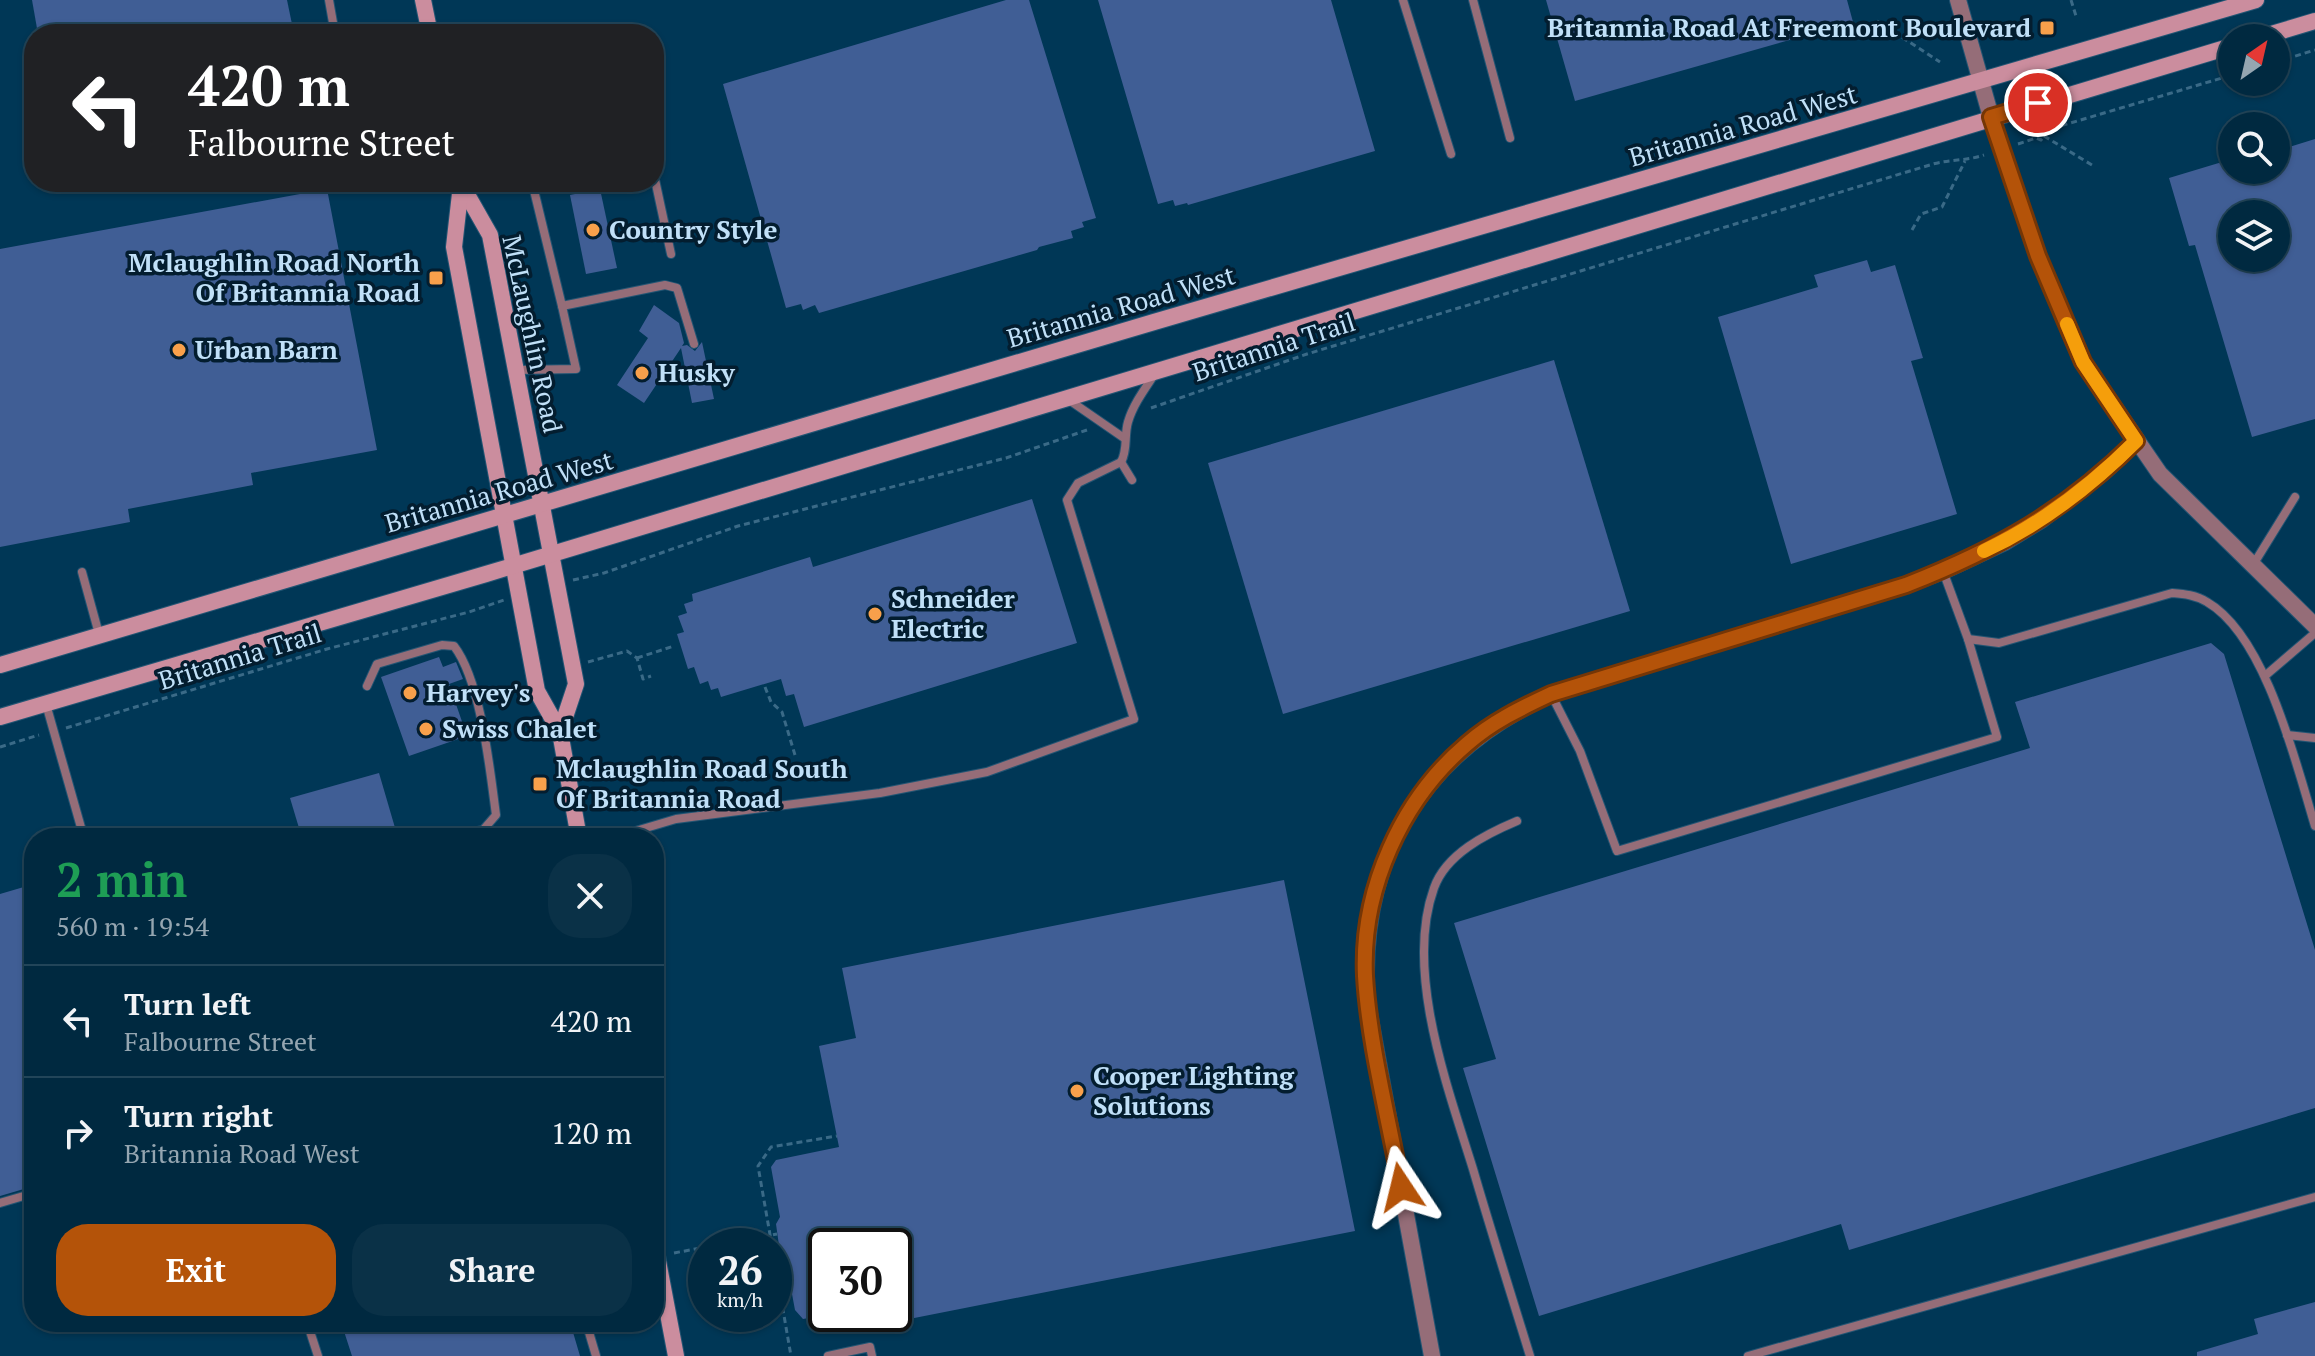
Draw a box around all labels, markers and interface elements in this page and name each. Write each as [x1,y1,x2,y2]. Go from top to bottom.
place label: Britannia Road At Freemont Boulevard [1547,10,2031,44]
marker: Britannia Road At Freemont Boulevard [2038,19,2056,37]
north arrow [2218,24,2290,96]
map controls [2218,24,2290,272]
text: 420 m [188,48,350,122]
icon: left [56,56,160,160]
pin [2004,69,2072,137]
street label: Britannia Road West [1625,76,1861,174]
icon: arrive [2016,81,2060,125]
button: search [2218,112,2290,184]
text: Falbourne Street [188,119,455,166]
button: layers [2218,200,2290,272]
place label: Country Style [609,212,777,246]
marker: Country Style [584,221,602,239]
street label: McLaughlin Road [495,232,571,436]
place label: Mclaughlin Road North Of Britannia Road [128,245,420,309]
street label: Britannia Road West [1003,257,1239,355]
marker: Mclaughlin Road North Of Britannia Road [427,269,445,287]
street label: Britannia Trail [1188,304,1359,388]
place label: Urban Barn [195,332,338,366]
marker: Urban Barn [170,341,188,359]
place label: Husky [658,355,736,389]
marker: Husky [633,364,651,382]
street label: Britannia Road West [381,442,617,540]
place label: Schneider Electric [891,581,1016,645]
marker: Schneider Electric [866,605,884,623]
street label: Britannia Trail [154,615,325,697]
place label: Harvey's [426,675,530,709]
marker: Harvey's [401,684,419,702]
place label: Swiss Chalet [442,711,598,745]
marker: Swiss Chalet [417,720,435,738]
place label: Mclaughlin Road South Of Britannia Road [556,751,848,815]
marker: Mclaughlin Road South Of Britannia Road [531,775,549,793]
text: 2 min [56,847,187,911]
button: close [548,854,632,938]
text: 560 m · 19:54 [56,909,209,943]
text: Turn left [124,984,251,1024]
icon: left [56,999,100,1043]
text: 420 m [551,1001,632,1041]
text: Falbourne Street [124,1024,317,1058]
place label: Cooper Lighting Solutions [1093,1058,1295,1122]
marker: Cooper Lighting Solutions [1068,1082,1086,1100]
text: Turn right [124,1096,273,1136]
icon: right [56,1111,100,1155]
text: 120 m [551,1113,632,1153]
text: Britannia Road West [124,1136,360,1170]
position arrow [1359,1145,1443,1229]
button: Exit [56,1224,336,1316]
button: Share [352,1224,632,1316]
speed limit sign: 30 [808,1228,912,1332]
text: 26 [717,1243,763,1296]
text: km/h [717,1286,763,1313]

